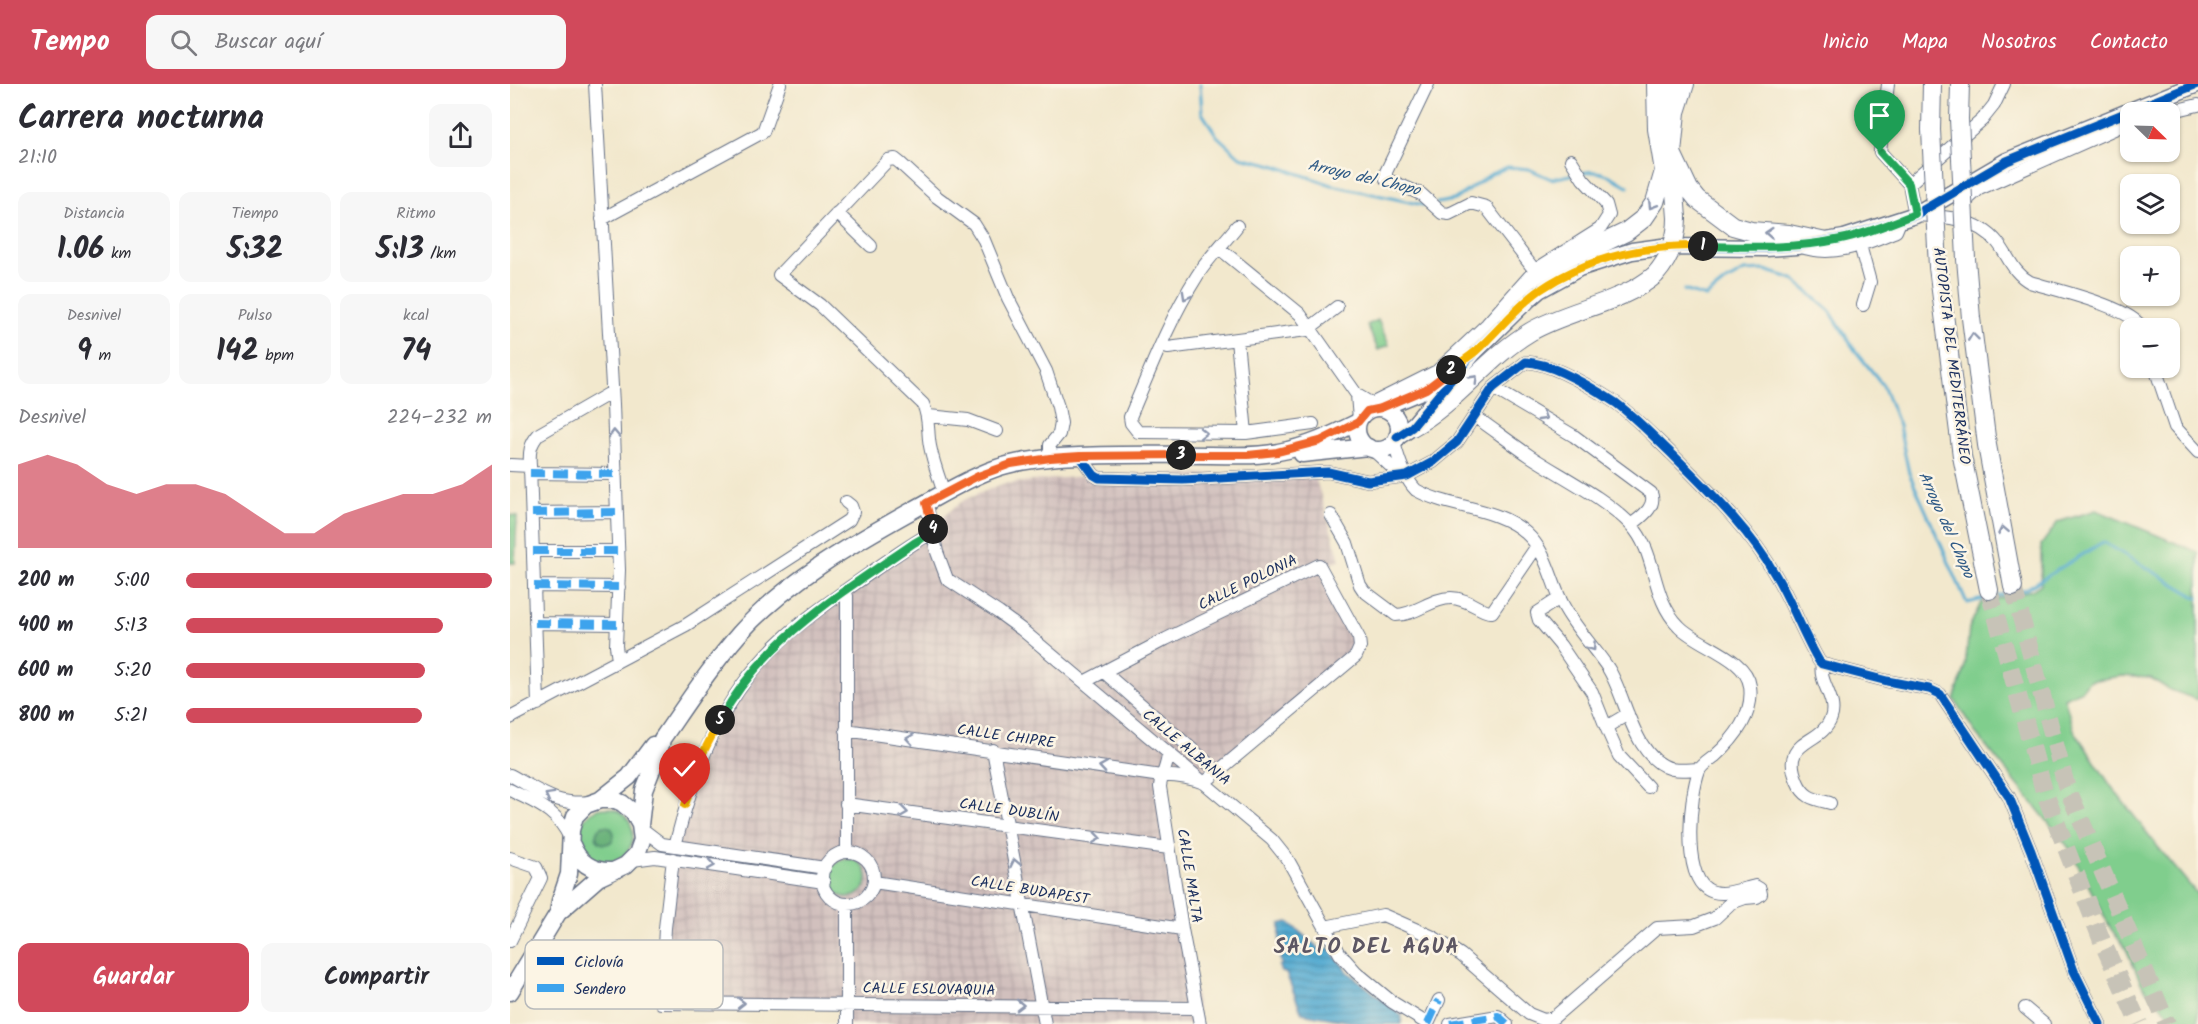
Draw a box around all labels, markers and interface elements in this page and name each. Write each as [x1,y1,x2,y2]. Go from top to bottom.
search box [146,15,566,69]
text: Tempo [30,20,110,65]
text: Buscar aquí [215,25,321,60]
icon: search [167,26,200,59]
text: Inicio [1822,26,1869,59]
text: Mapa [1902,26,1948,59]
text: Nosotros [1981,26,2057,59]
text: Contacto [2090,26,2168,59]
pin [1854,90,1905,152]
text: Carrera nocturna [18,93,264,146]
icon: arrive [1863,99,1896,132]
north arrow [2120,102,2180,162]
map controls [2120,102,2180,378]
button: share [429,104,492,167]
text: 21:10 [18,142,57,174]
water label: Arroyo del Chopo [1305,153,1424,203]
button: layers [2120,174,2180,234]
one-way arrow [1648,199,1660,209]
text: Distancia [63,201,125,226]
text: Tiempo [231,201,279,226]
text: Ritmo [396,201,436,226]
text: 1.06 [57,226,105,274]
text: 5:32 [227,226,283,274]
text: 5:13 [376,226,424,274]
one-way arrow [1764,226,1773,239]
pin: 1 [1688,231,1718,261]
text: 1 [1701,233,1705,258]
text: km [105,241,131,266]
text: /km [424,241,456,266]
street label: AUTOPISTA DEL MEDITERRÁNEO [1926,246,1976,466]
button: + [2120,246,2180,306]
one-way arrow [1182,290,1193,300]
text: Desnivel [67,303,121,328]
text: Pulso [238,303,272,328]
text: kcal [403,303,429,328]
button: − [2120,318,2180,378]
text: 9 [77,328,92,376]
text: 142 [216,328,259,376]
text: 74 [401,328,431,376]
one-way arrow [1967,333,1980,342]
text: m [92,343,111,368]
text: bpm [259,343,294,368]
pin: 2 [1436,355,1466,385]
text: 2 [1446,357,1456,382]
one-way arrow [1467,375,1478,385]
text: Desnivel [18,402,86,434]
text: 224–232 m [387,402,492,434]
one-way arrow [1537,410,1547,421]
one-way arrow [1198,427,1207,439]
one-way arrow [607,429,620,438]
pin: 3 [1166,440,1196,470]
text: 3 [1177,442,1185,467]
water label: Arroyo del Chopo [1911,468,1981,584]
pin: 4 [918,514,948,544]
text: 4 [929,516,937,541]
one-way arrow [1997,525,2010,535]
street label: CALLE POLONIA [1194,549,1302,617]
text: 200 m [18,565,74,597]
text: 5:00 [114,565,150,597]
text: 400 m [18,610,74,642]
text: 5:13 [114,610,147,642]
one-way arrow [1585,640,1596,651]
text: 600 m [18,655,73,687]
text: 5:20 [114,655,151,687]
text: 800 m [18,700,74,732]
text: 5:21 [114,700,148,732]
street label: CALLE ALBANIA [1136,704,1236,792]
pin: 5 [705,705,735,735]
text: 5 [716,707,724,732]
street label: CALLE CHIPRE [955,718,1058,756]
one-way arrow [906,733,915,746]
pin [659,743,710,805]
icon: check [668,752,701,785]
one-way arrow [1099,761,1109,774]
one-way arrow [545,792,555,803]
street label: CALLE DUBLÍN [958,792,1060,830]
one-way arrow [899,805,908,818]
street label: CALLE MALTA [1170,827,1208,925]
one-way arrow [1092,832,1102,844]
one-way arrow [706,858,715,870]
one-way arrow [1009,859,1022,869]
street label: CALLE BUDAPEST [969,870,1093,913]
district label: SALTO DEL AGUA [1274,931,1460,964]
legend [525,940,723,1009]
button: Guardar [18,943,249,1012]
button: Compartir [261,943,492,1012]
text: Ciclovía [574,950,624,975]
text: Sendero [574,977,626,1002]
street label: CALLE ESLOVAQUIA [862,977,996,1003]
one-way arrow [736,997,745,1009]
one-way arrow [1015,999,1024,1011]

